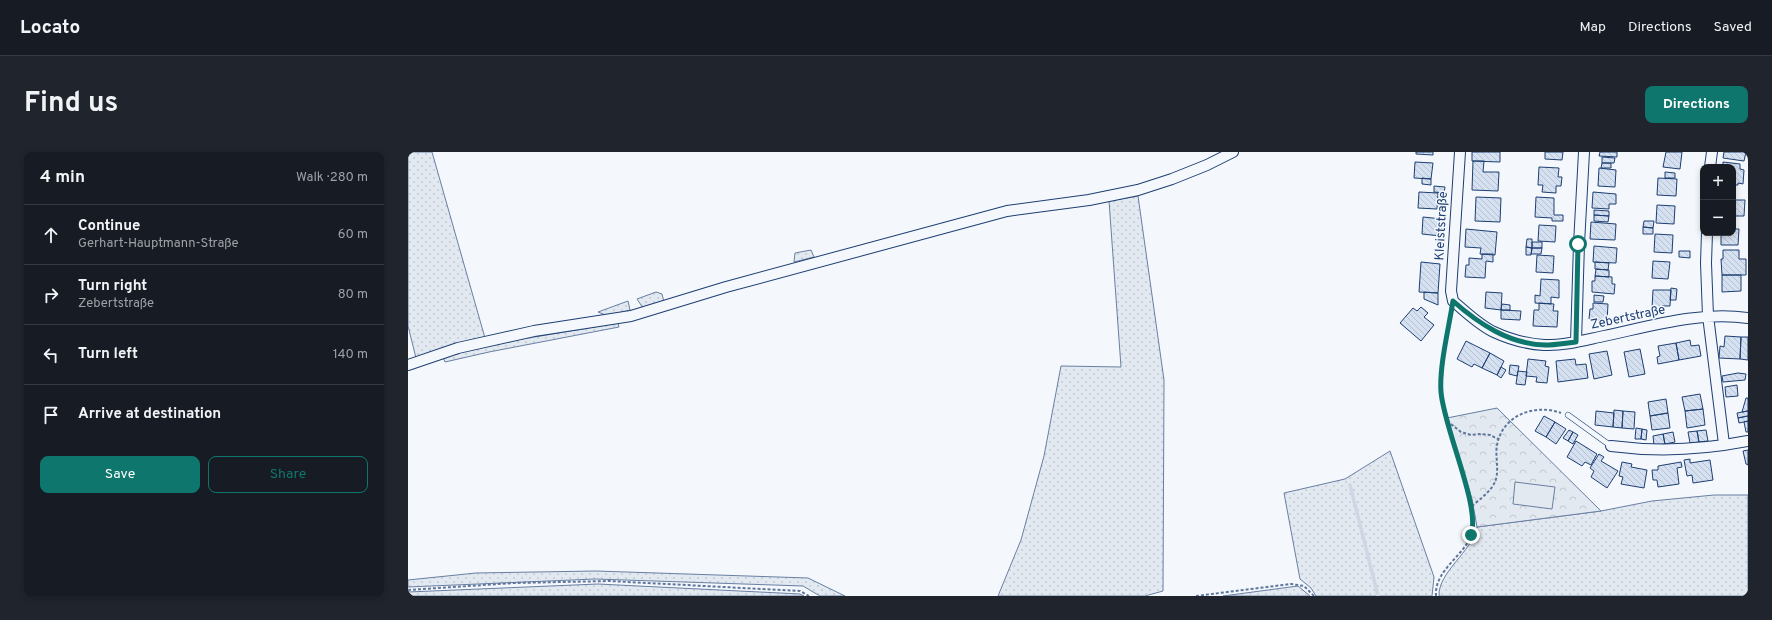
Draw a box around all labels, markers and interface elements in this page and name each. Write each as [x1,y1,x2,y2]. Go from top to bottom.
text: Locato [20,16,80,40]
text: Map [1580,19,1606,36]
text: Directions [1628,19,1692,36]
text: Saved [1714,19,1752,36]
text: Find us [24,86,118,122]
button: Directions [1645,86,1748,123]
map controls [1700,164,1736,236]
button: + [1700,164,1736,200]
text: 4 min [40,167,85,189]
text: Walk · 280 m [296,170,368,186]
street label: Kleiststraße [1432,191,1452,261]
button: − [1700,200,1736,236]
text: Continue [78,217,140,236]
icon: ahead [40,224,62,246]
text: 60 m [338,227,368,243]
route start [1569,235,1587,253]
text: Gerhart-Hauptmann-Straße [78,236,238,252]
text: Turn right [78,277,147,296]
icon: right [40,284,62,306]
text: 80 m [338,287,368,303]
text: Zebertstraße [78,296,154,312]
street label: Zebertstraße [1589,302,1667,334]
icon: left [40,344,62,366]
text: Turn left [78,345,138,364]
text: 140 m [333,347,368,363]
icon: arrive [40,404,62,426]
text: Arrive at destination [78,405,221,424]
button: Save [40,456,200,493]
button: Share [208,456,368,493]
route end [1462,526,1480,544]

